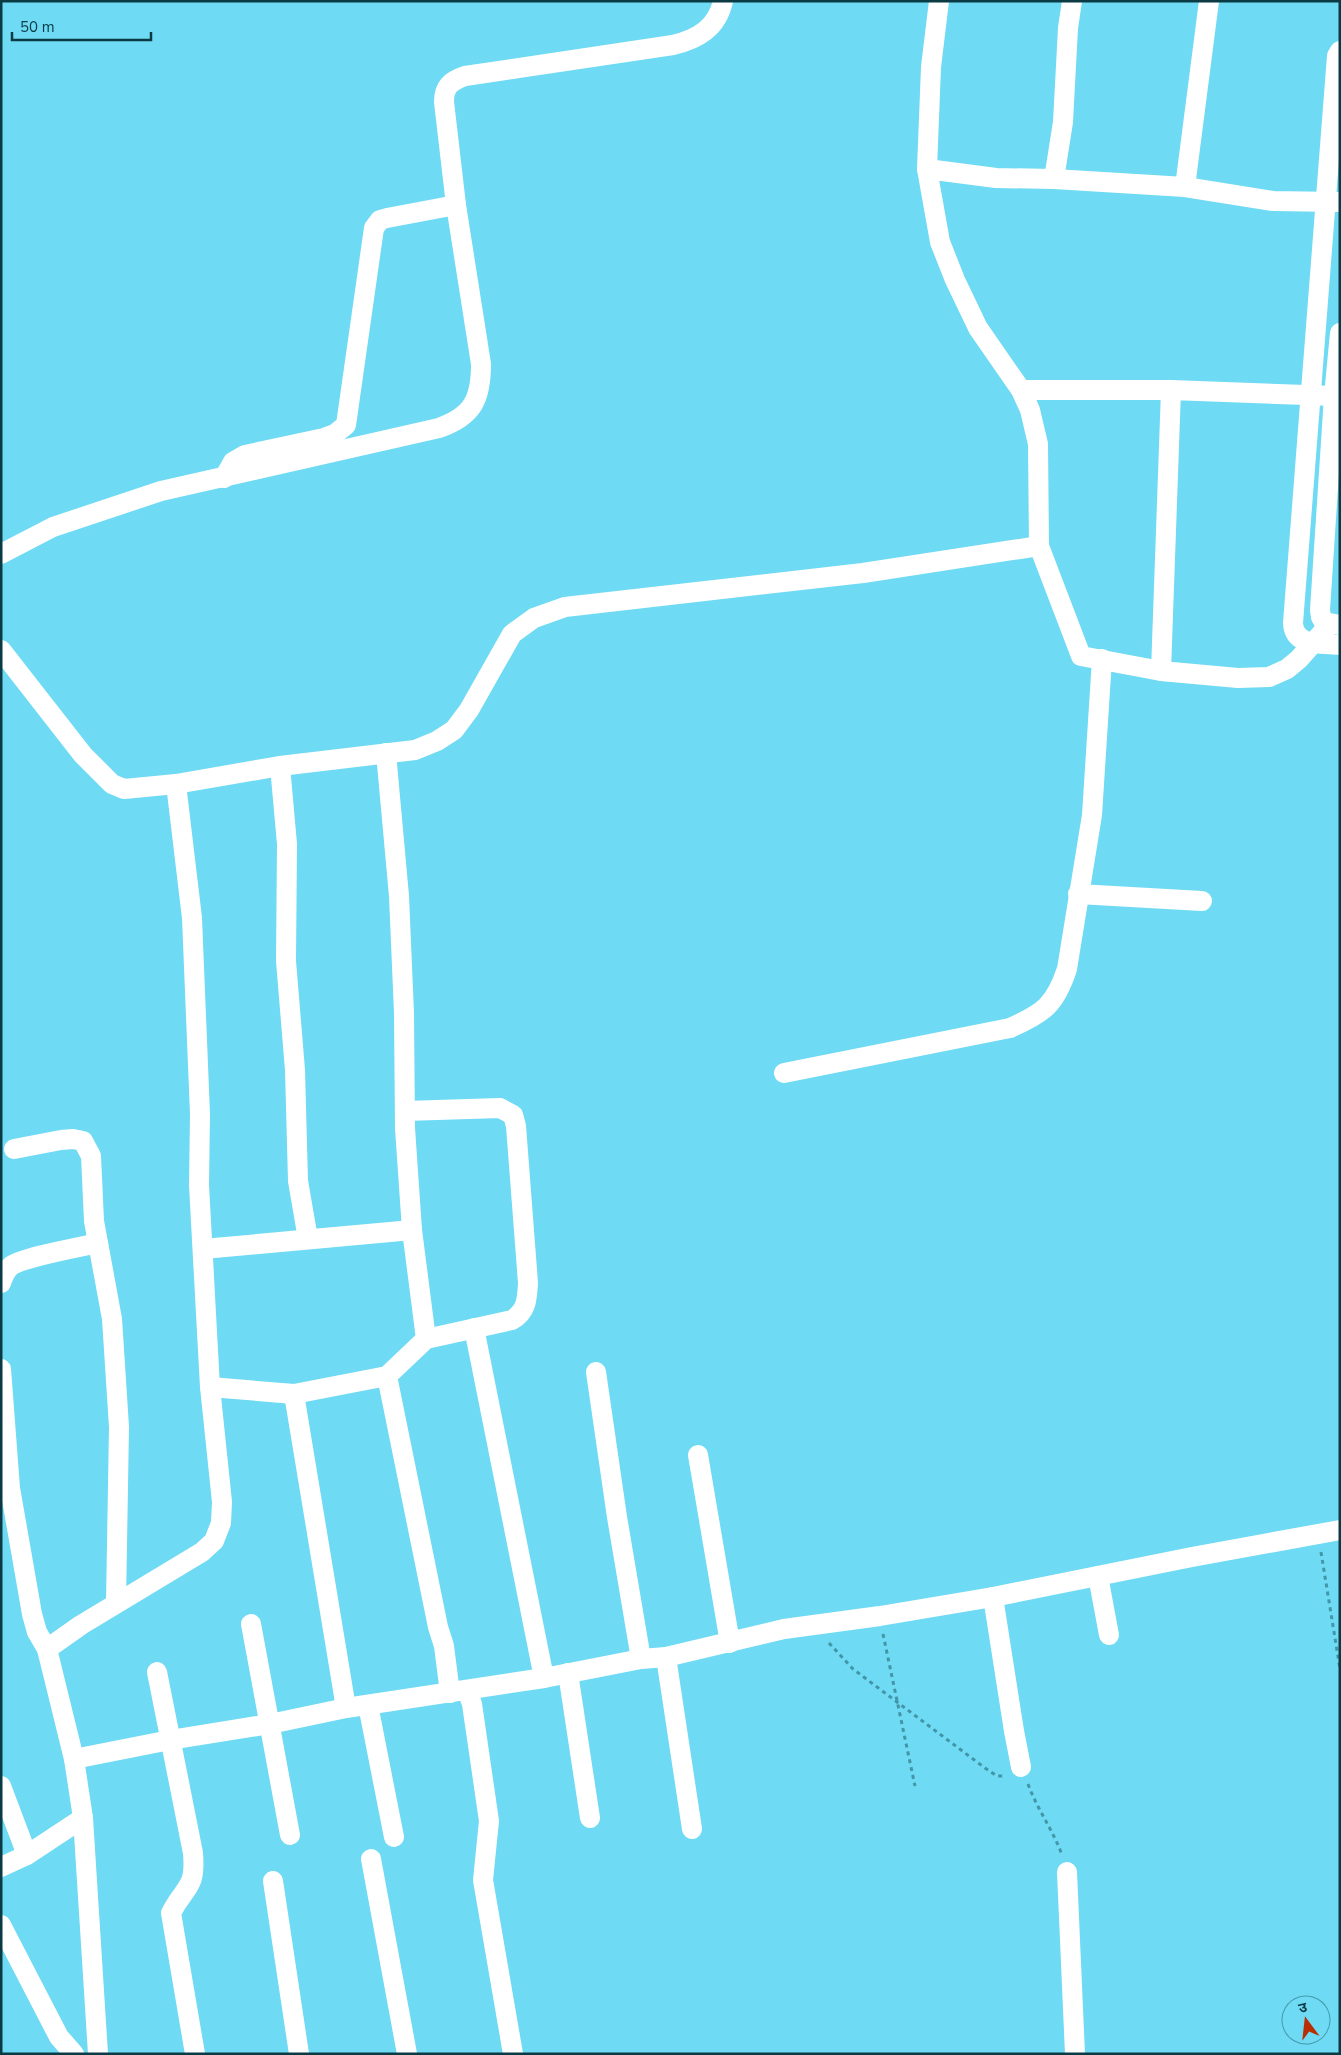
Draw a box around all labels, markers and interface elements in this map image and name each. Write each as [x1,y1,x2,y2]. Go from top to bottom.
scale bar [12,10,151,42]
text: 50 m [20,17,55,37]
north arrow [1281,1995,1331,2045]
text: उ [1296,1997,1310,2018]

